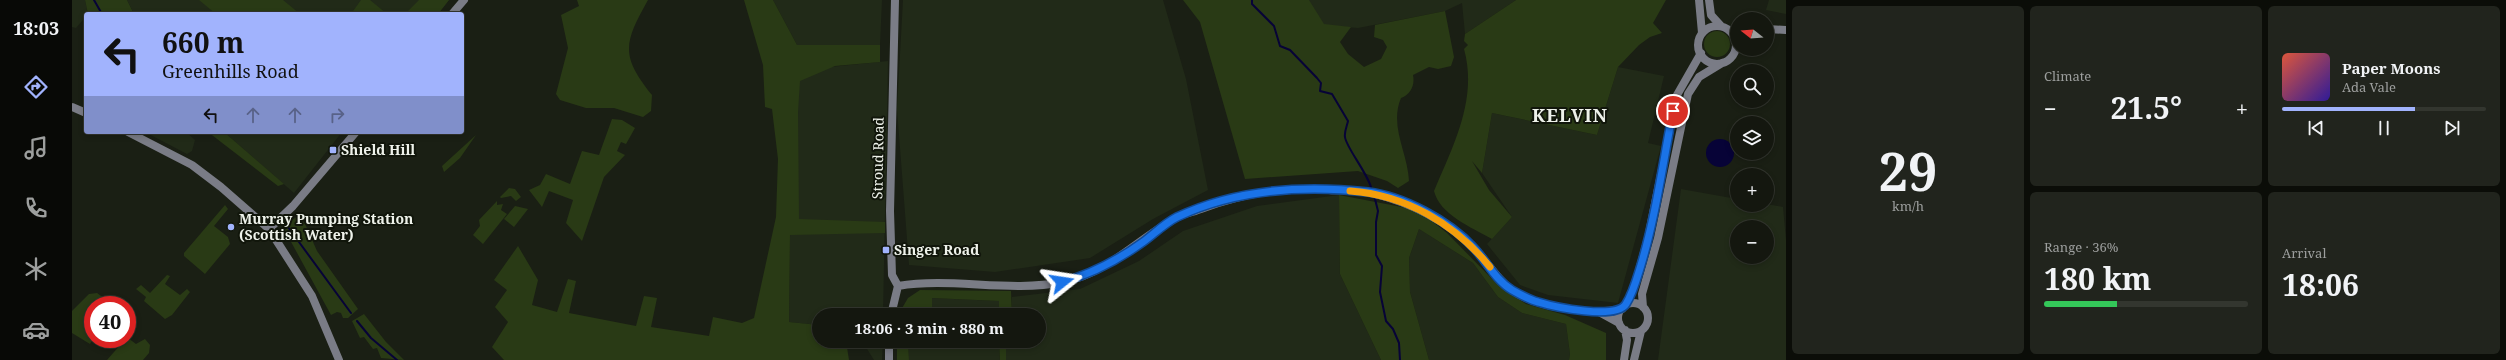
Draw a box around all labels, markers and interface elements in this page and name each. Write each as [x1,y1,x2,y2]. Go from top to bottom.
north arrow [1730,12,1774,56]
map controls [1730,12,1774,264]
text: 18:03 [13,16,59,40]
text: 660 m [162,23,244,61]
icon: left [96,28,148,80]
text: Paper Moons [2342,58,2441,78]
text: Greenhills Road [162,59,299,83]
button: search [1730,64,1774,108]
text: Climate [2044,67,2091,85]
icon: directions [22,73,50,101]
text: Ada Vale [2342,78,2396,96]
text: 21.5° [2110,87,2182,128]
text: − [2044,93,2057,123]
text: + [2236,93,2248,123]
pin [1656,94,1690,128]
icon: arrive [1662,100,1684,122]
district label: KELVIN [1532,103,1608,127]
icon: left [200,104,222,126]
icon: ahead [242,104,264,126]
icon: ahead [284,104,306,126]
icon: right [326,104,348,126]
street label: Stroud Road [867,116,888,199]
button: layers [1730,116,1774,160]
icon: previous [2305,117,2327,139]
icon: pause [2373,117,2395,139]
icon: next [2441,117,2463,139]
icon: music [22,134,50,162]
text: 29 [1879,135,1937,206]
place label: Shield Hill [341,140,415,159]
marker: Shield Hill [328,145,338,155]
button: + [1730,168,1774,212]
icon: phone [22,194,50,222]
text: km/h [1892,197,1924,215]
place label: Murray Pumping Station (Scottish Water) [239,209,413,244]
button: − [1730,220,1774,264]
marker: Murray Pumping Station (Scottish Water) [226,222,236,232]
text: Range · 36% [2044,238,2118,256]
place label: Singer Road [894,240,979,259]
text: Arrival [2282,244,2326,262]
marker: Singer Road [881,245,891,255]
icon: climate [22,255,50,283]
text: 180 km [2044,258,2151,299]
position arrow [1041,261,1083,303]
text: 18:06 [2282,264,2359,305]
speed limit sign: 40 [84,296,136,348]
icon: car [22,316,50,344]
text: 18:06 · 3 min · 880 m [854,318,1004,338]

